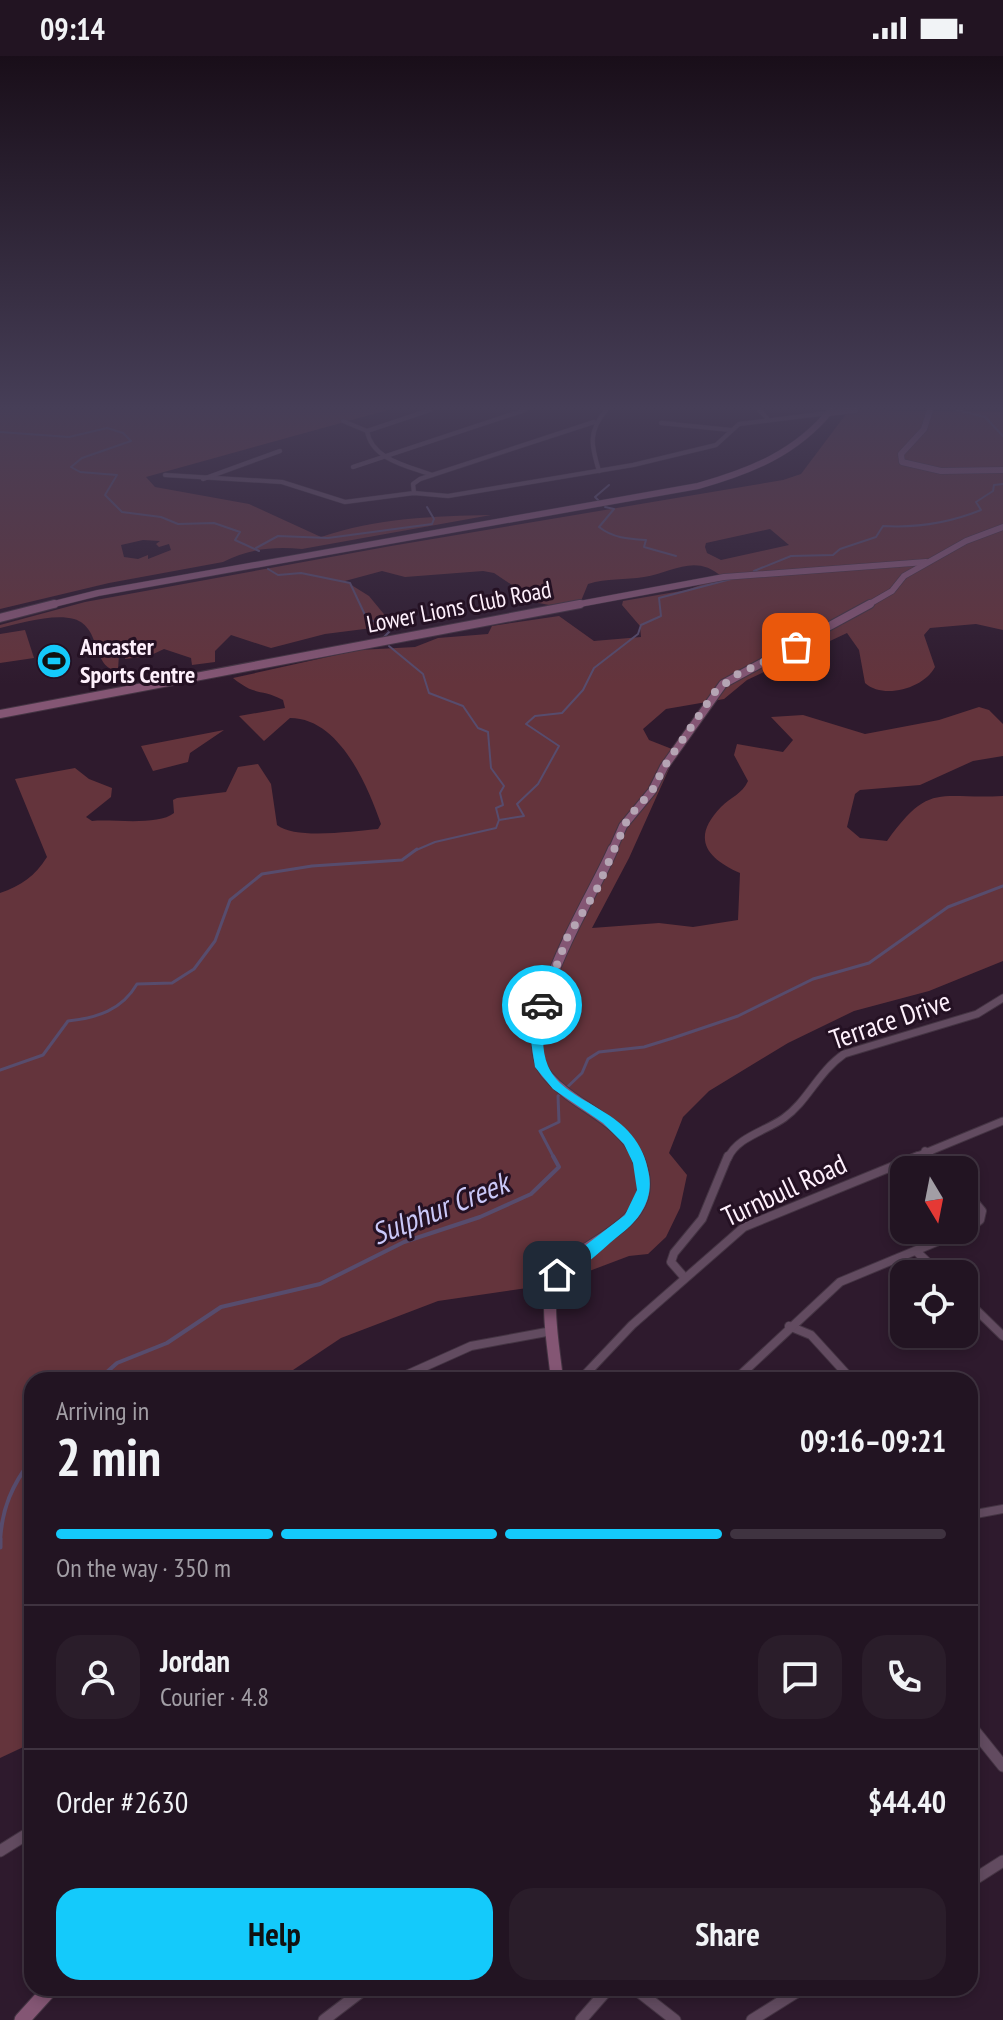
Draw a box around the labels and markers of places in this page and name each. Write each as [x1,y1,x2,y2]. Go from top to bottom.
pin [762,613,830,681]
place label: Ancaster Sports Centre [79,631,195,690]
sports icon: Ancaster Sports Centre [35,642,73,680]
pin [523,1241,591,1309]

